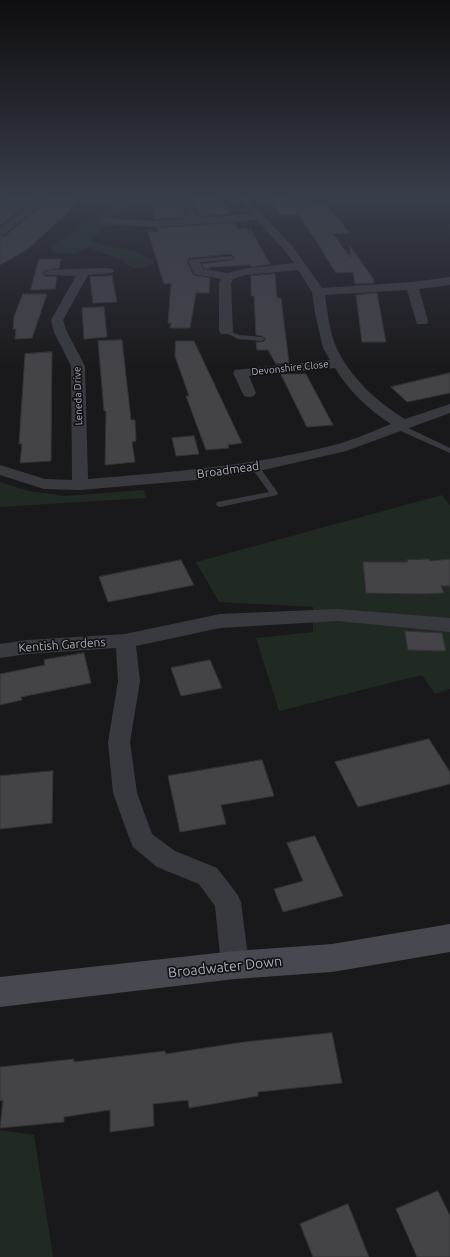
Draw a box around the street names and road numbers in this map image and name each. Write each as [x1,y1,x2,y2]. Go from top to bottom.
street label: Devonshire Close [251,358,329,378]
street label: Leneda Drive [71,366,85,426]
street label: Broadmead [196,459,260,481]
street label: Kentish Gardens [18,635,106,655]
street label: Broadwater Down [167,953,283,981]

